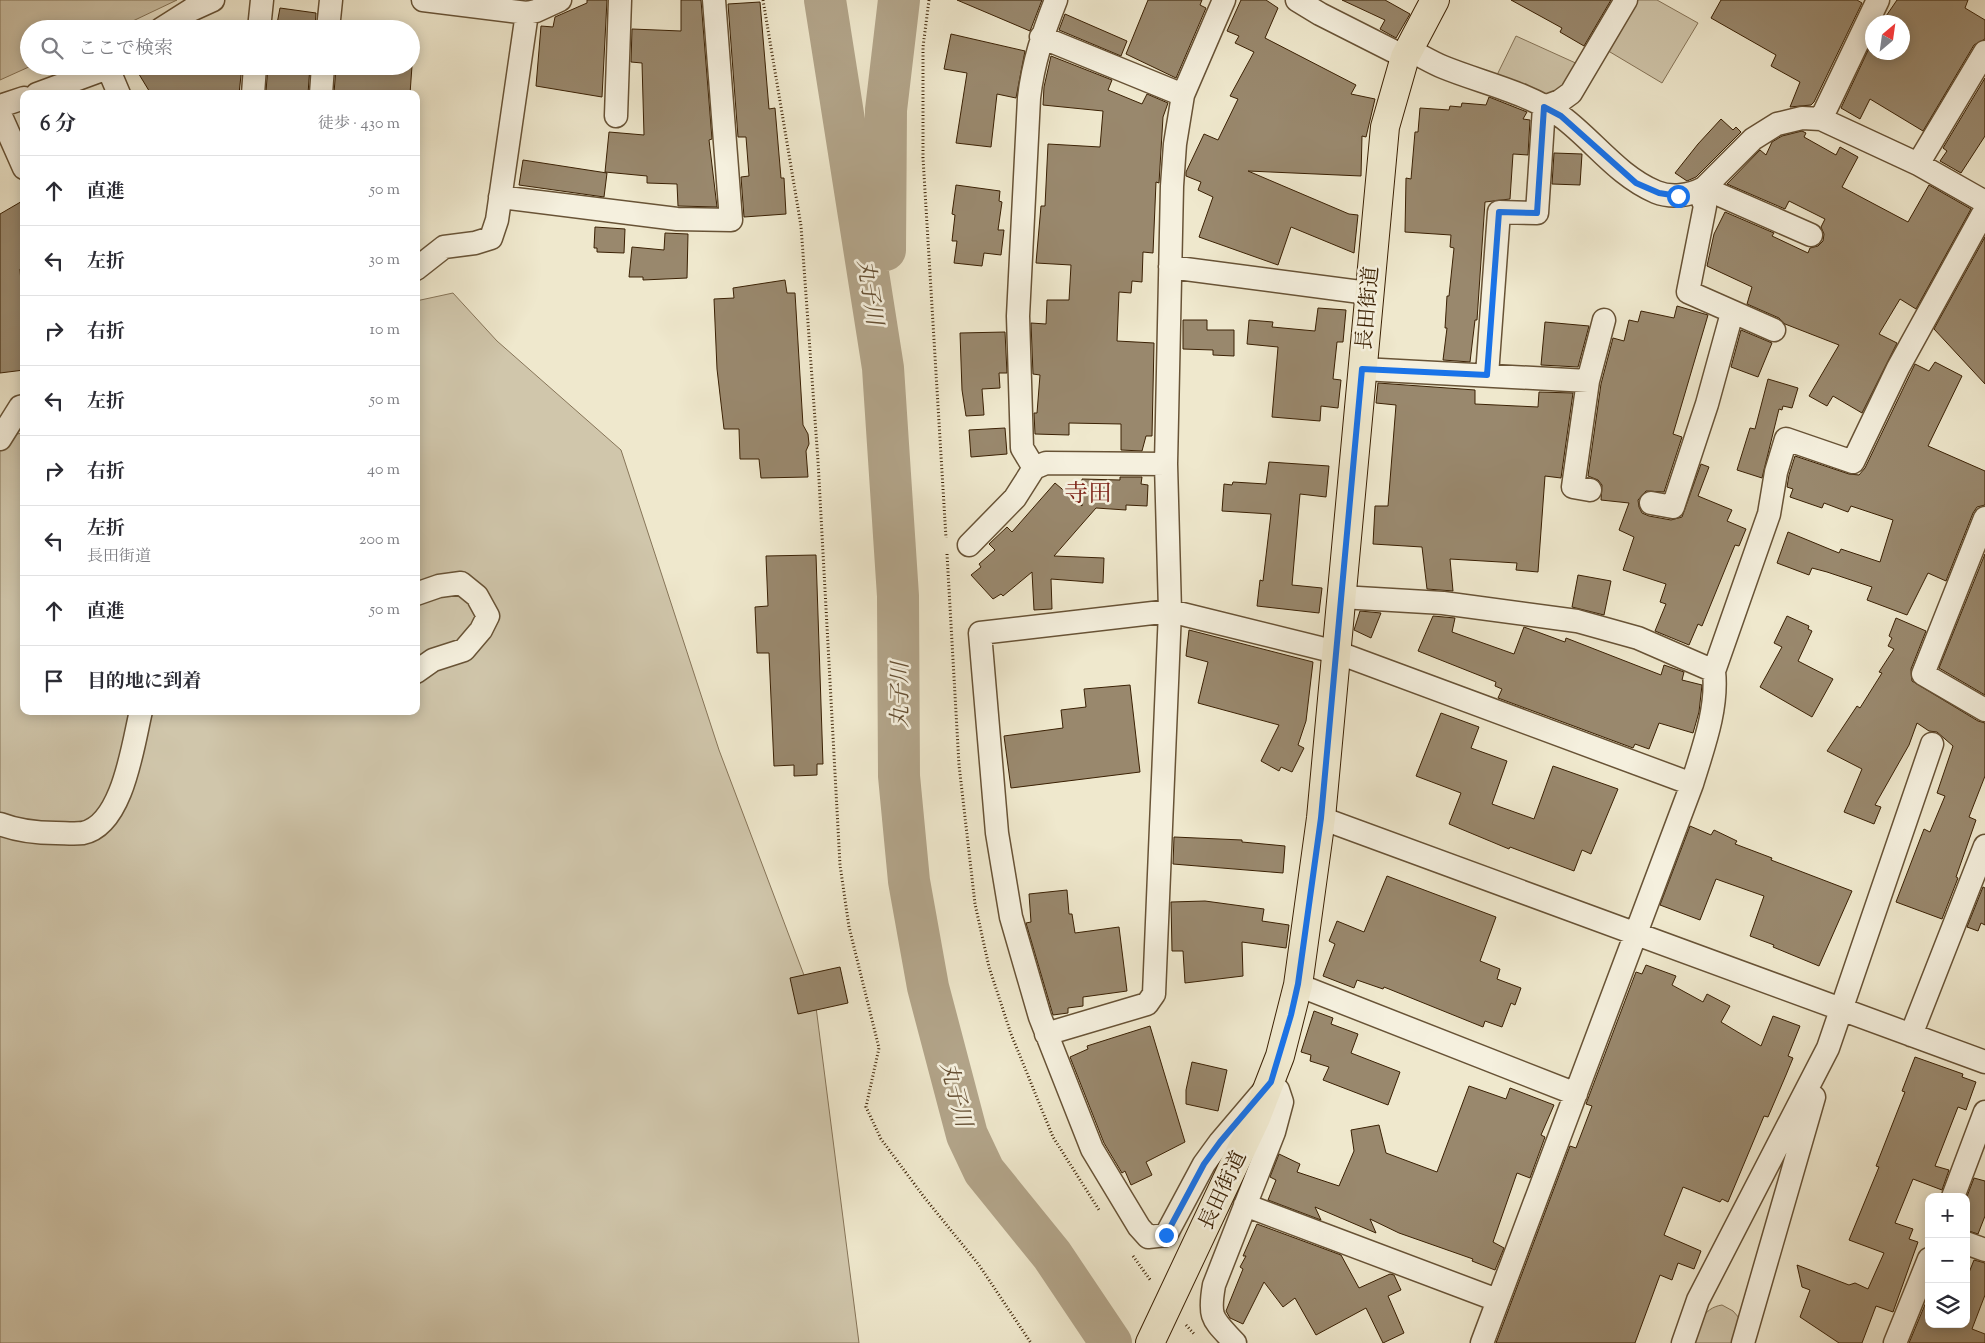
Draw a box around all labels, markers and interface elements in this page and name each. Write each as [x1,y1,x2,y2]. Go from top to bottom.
north arrow [1865,15,1910,60]
search box [20,20,420,75]
icon: search [38,34,66,62]
text: ここで検索 [78,36,173,63]
text: 6 分 [40,110,76,140]
text: 徒歩 · 430 m [318,113,400,136]
icon: ahead [40,177,68,205]
text: 直進 [87,179,125,206]
text: 50 m [369,179,400,202]
route start [1667,185,1690,208]
icon: left [40,247,68,275]
text: 左折 [87,249,125,276]
text: 30 m [369,249,400,272]
water label: 丸子川 [847,257,889,330]
street label: 長田街道 [1350,265,1388,351]
icon: right [40,317,68,345]
text: 右折 [87,319,125,346]
text: 10 m [370,319,400,342]
icon: left [40,387,68,415]
text: 左折 [87,389,125,416]
text: 50 m [369,389,400,412]
icon: right [40,457,68,485]
text: 右折 [87,459,125,486]
text: 40 m [367,459,400,482]
district label: 寺田 [1064,478,1112,512]
text: 左折 [87,516,125,543]
icon: left [40,527,68,555]
text: 200 m [359,529,400,552]
text: 長田街道 [87,546,151,569]
icon: ahead [40,597,68,625]
text: 直進 [87,599,125,626]
text: 50 m [369,599,400,622]
water label: 丸子川 [886,660,918,728]
icon: arrive [40,667,68,695]
text: 目的地に到着 [87,669,201,696]
water label: 丸子川 [930,1059,979,1133]
street label: 長田街道 [1192,1146,1255,1235]
map controls [1925,1193,1970,1328]
button: + [1925,1193,1970,1238]
route end [1155,1224,1178,1247]
button: − [1925,1238,1970,1283]
button: layers [1925,1283,1970,1328]

